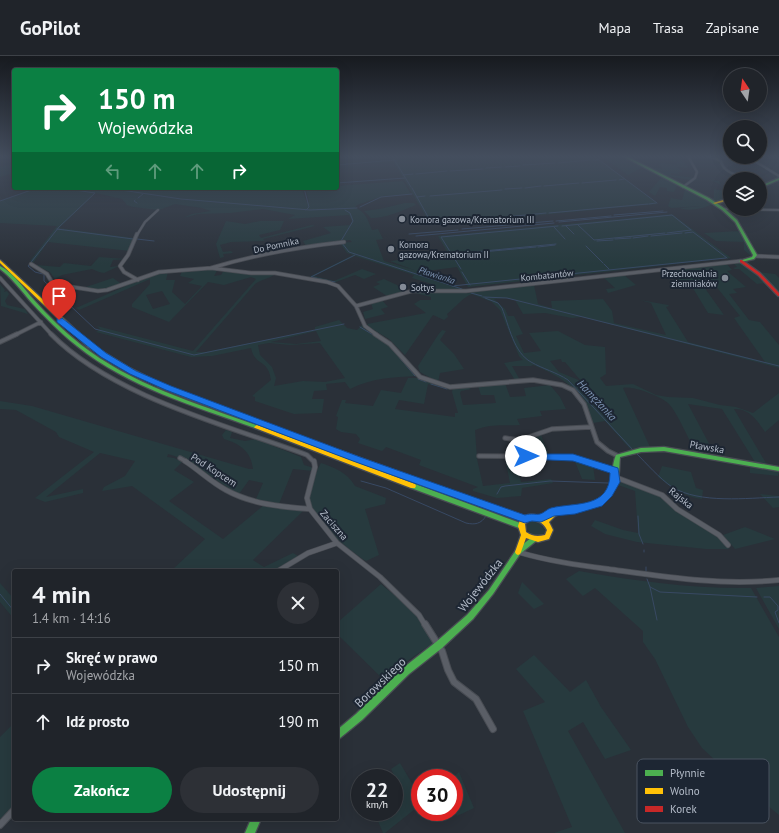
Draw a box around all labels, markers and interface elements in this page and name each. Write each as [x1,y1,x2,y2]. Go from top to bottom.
text: GoPilot [20,16,80,40]
text: Mapa [598,19,631,37]
text: Trasa [653,19,684,37]
text: Zapisane [706,19,759,37]
north arrow [723,68,767,112]
map controls [723,68,767,216]
text: 150 m [98,80,175,117]
icon: right [32,84,84,136]
text: Wojewódzka [98,116,194,139]
button: search [723,120,767,164]
icon: left [102,160,124,182]
icon: ahead [144,160,166,182]
icon: ahead [186,160,208,182]
icon: right [228,160,250,182]
button: layers [723,172,767,216]
marker: Komora gazowa/Krematorium III [397,214,407,224]
place label: Komora gazowa/Krematorium III [410,214,534,225]
street label: Do Pomnika [252,235,300,255]
place label: Komora gazowa/Krematorium II [399,239,489,260]
marker: Komora gazowa/Krematorium II [386,244,396,254]
water label: Pławianka [418,264,457,286]
street label: Kombatantów [520,267,574,283]
place label: Przechowalnia ziemniaków [662,268,717,289]
marker: Przechowalnia ziemniaków [720,273,730,283]
pin [42,279,76,320]
marker: Sołtys [398,282,408,292]
place label: Sołtys [411,282,434,293]
icon: arrive [48,285,70,307]
water label: Hamężanka [574,376,620,424]
position arrow [505,435,547,477]
street label: Pławska [689,438,725,456]
street label: Pod Kopcem [188,450,240,490]
street label: Rajska [666,484,696,512]
street label: Zaciszna [317,507,351,543]
street label: Wojewódzka [454,555,506,615]
text: 4 min [32,579,91,610]
button: close [277,582,319,624]
text: 1.4 km · 14:16 [32,610,111,627]
text: Skręć w prawo [66,648,158,667]
street label: Borowskiego [351,654,409,710]
icon: right [32,655,54,677]
text: 150 m [278,656,319,675]
text: Wojewódzka [66,667,135,684]
icon: ahead [32,711,54,733]
text: Idź prosto [66,712,130,731]
text: 190 m [278,712,319,731]
legend [637,759,769,823]
text: Płynnie [670,766,705,780]
button: Zakończ [32,767,172,813]
button: Udostępnij [180,767,319,813]
speed limit sign: 30 [411,769,463,821]
text: 22 [366,777,388,803]
text: Wolno [670,784,700,798]
text: km/h [366,798,388,811]
text: Korek [670,802,697,816]

